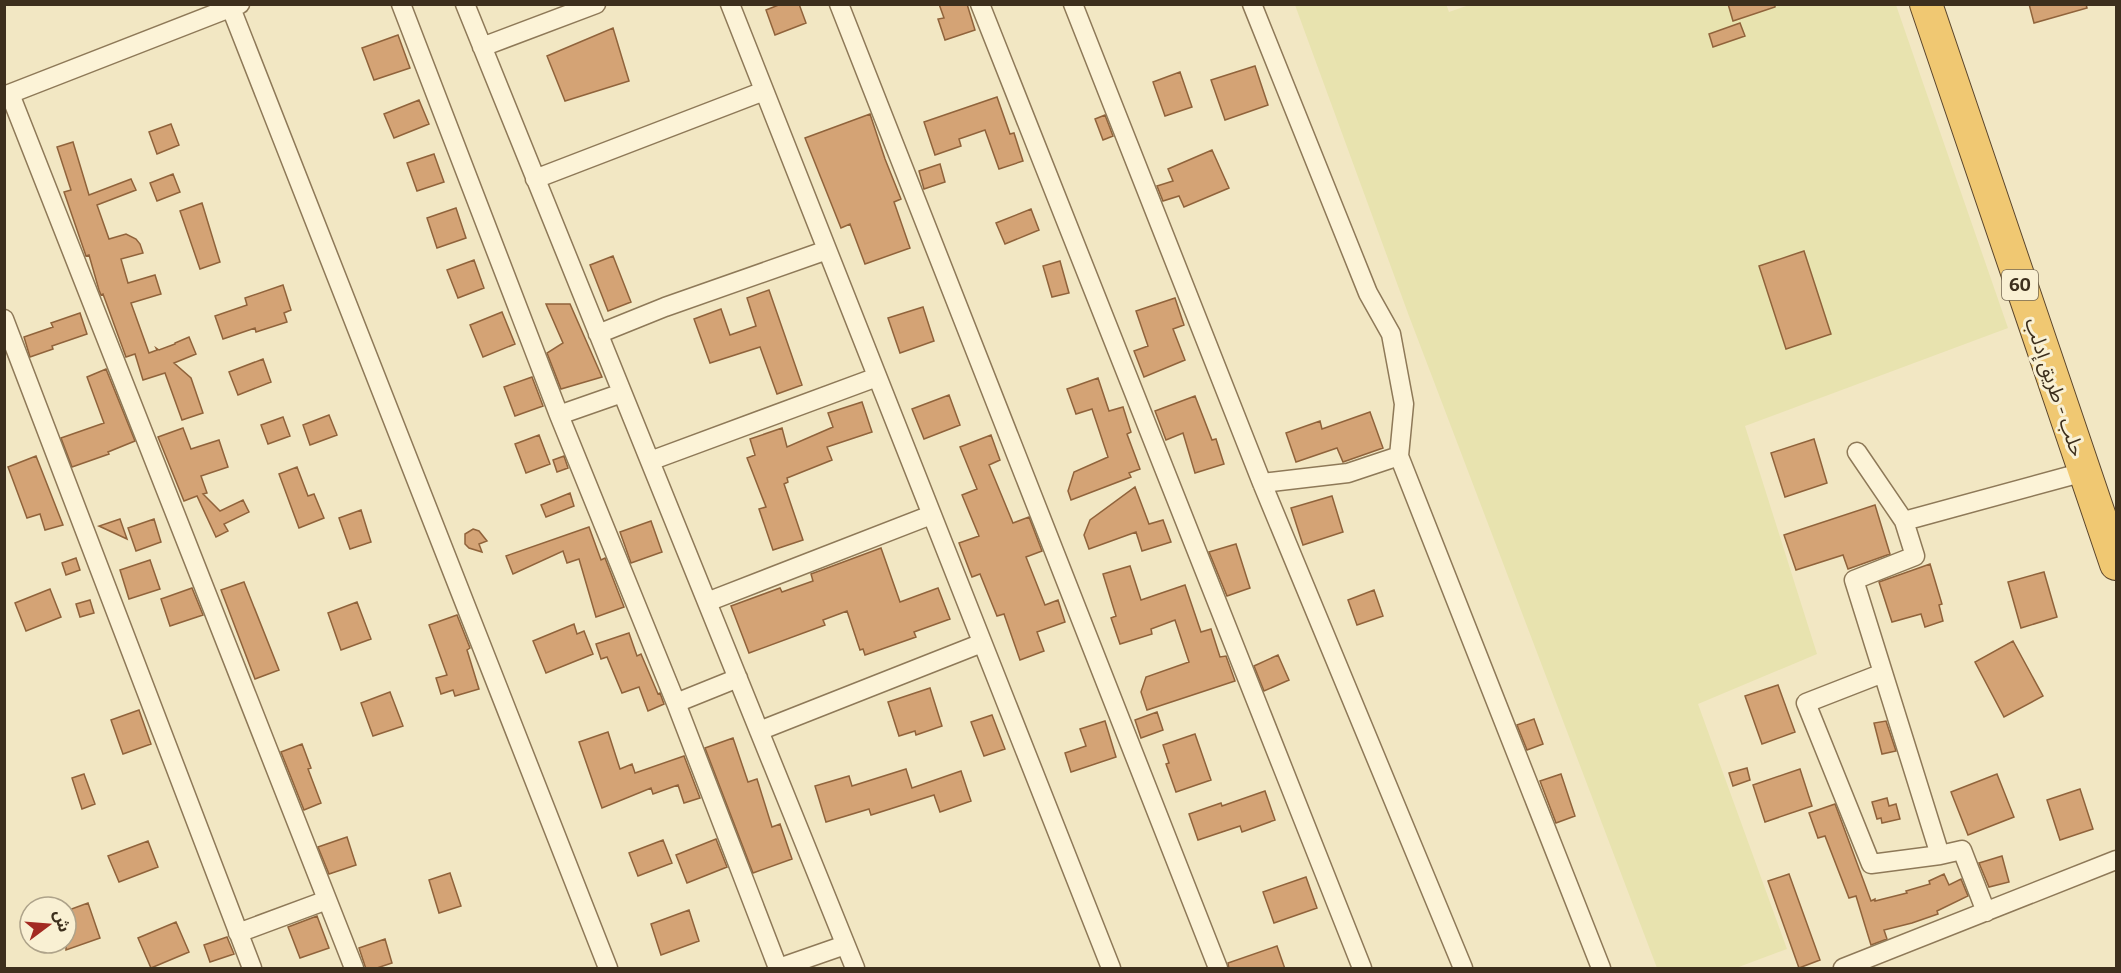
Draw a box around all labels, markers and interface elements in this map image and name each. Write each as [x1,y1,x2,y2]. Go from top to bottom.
road number: 60 [2002,270,2038,300]
street label: حلب - طريق إدلب [2019,314,2090,460]
north arrow [18,895,78,955]
text: ش [50,908,74,934]

